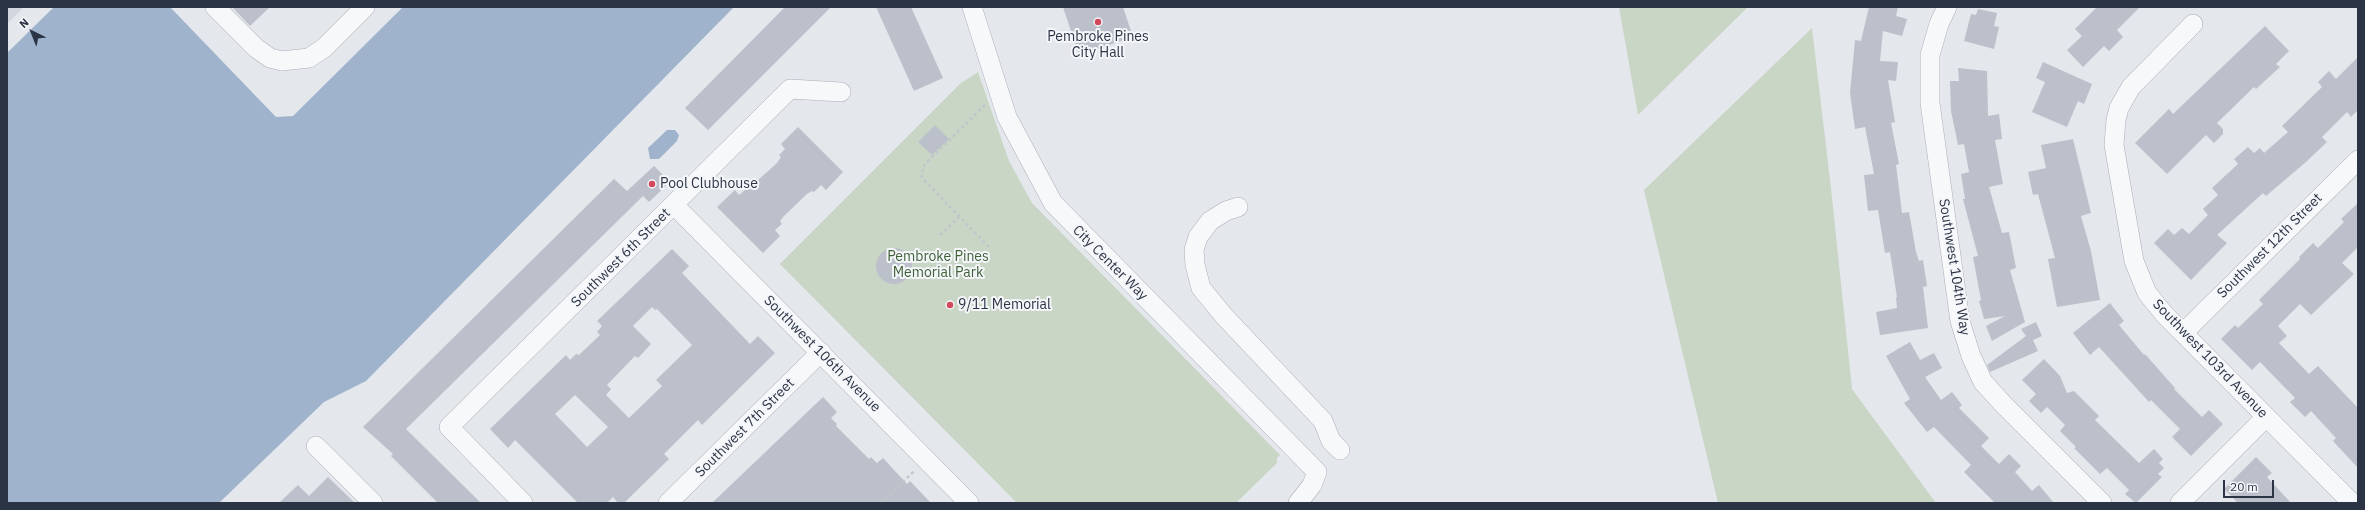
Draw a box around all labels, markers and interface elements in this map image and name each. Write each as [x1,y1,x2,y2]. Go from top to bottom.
north arrow [12,12,52,52]
text: N [16,15,32,31]
marker: Pembroke Pines City Hall [1093,17,1103,27]
place label: Pembroke Pines City Hall [1047,29,1149,62]
place label: Pool Clubhouse [660,176,758,192]
marker: Pool Clubhouse [647,179,657,189]
street label: Southwest 12th Street [2214,190,2326,302]
street label: Southwest 104th Way [1935,197,1973,337]
street label: Southwest 6th Street [568,205,674,311]
street label: City Center Way [1069,222,1151,304]
park label: Pembroke Pines Memorial Park [887,249,989,282]
street label: Southwest 106th Avenue [760,292,884,416]
street label: Southwest 103rd Avenue [2149,296,2271,422]
place label: 9/11 Memorial [958,297,1051,313]
marker: 9/11 Memorial [945,300,955,310]
street label: Southwest 7th Street [692,375,798,481]
scale bar [2225,472,2276,498]
text: 20 m [2230,479,2258,494]

